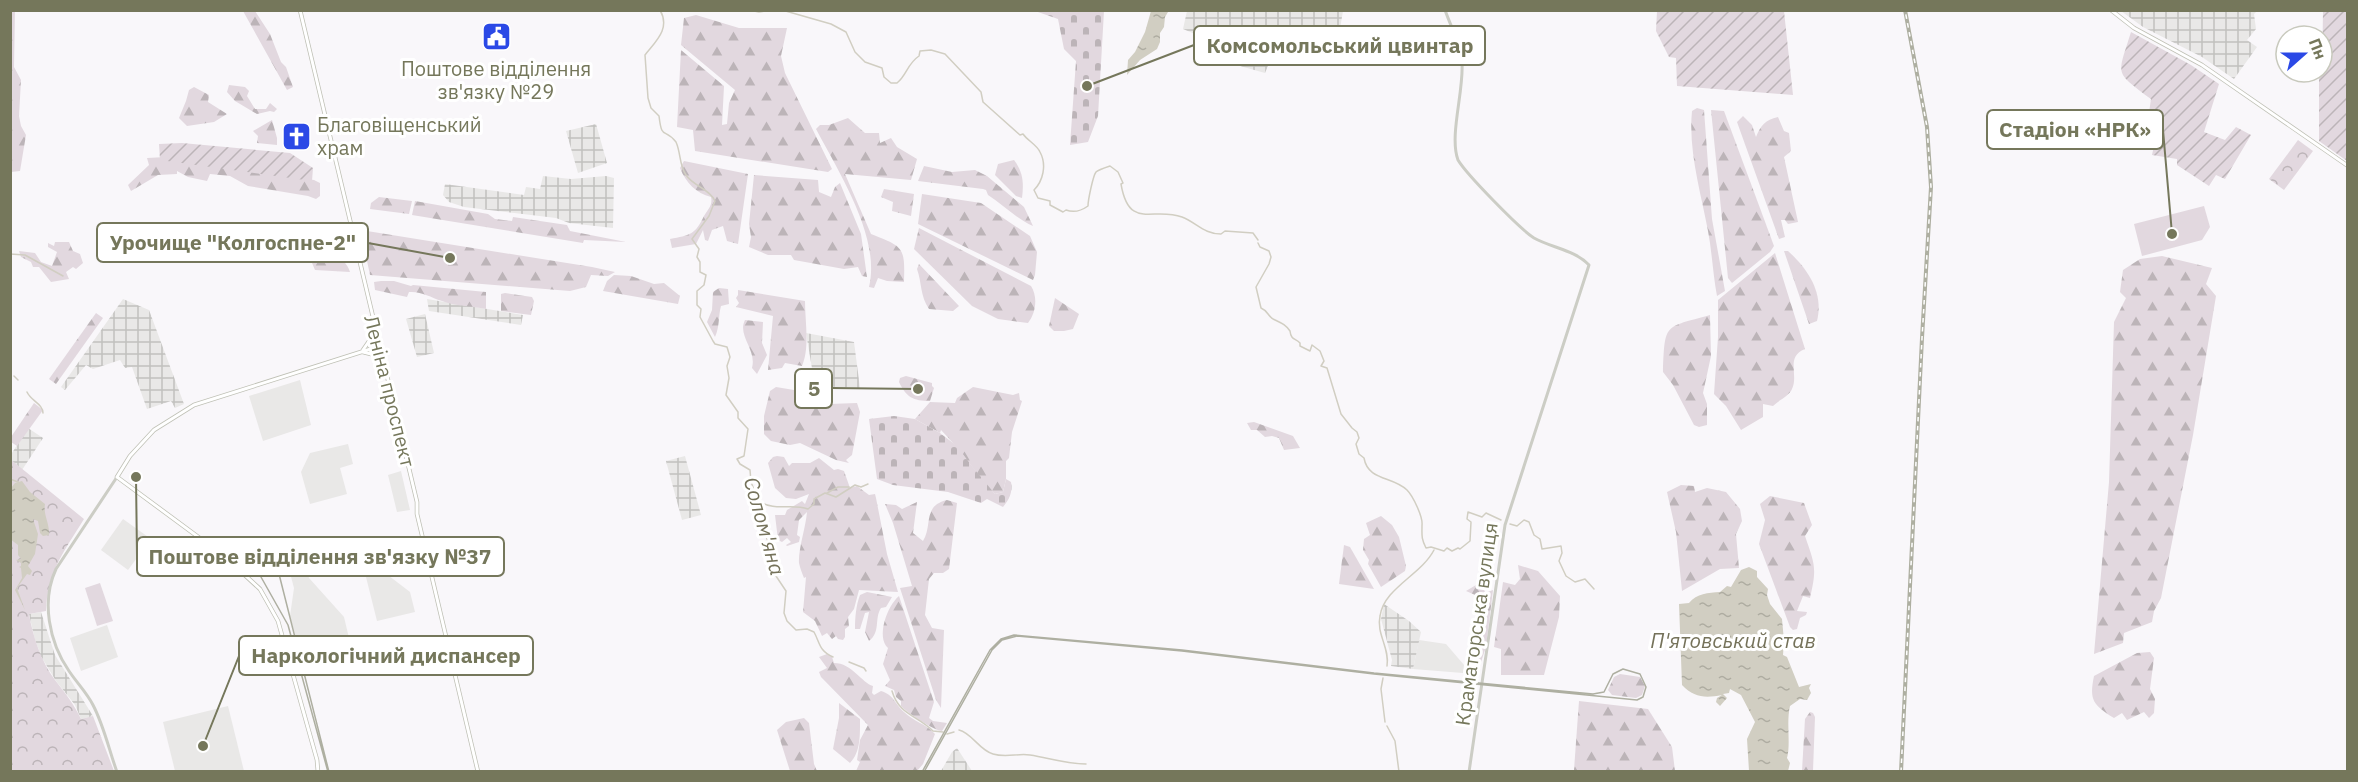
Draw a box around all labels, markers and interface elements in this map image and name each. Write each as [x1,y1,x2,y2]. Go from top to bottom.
public building icon: Поштове відділення зв'язку №29 [480,21,512,53]
north arrow [2274,24,2334,84]
callout: Комсомольський цвинтар [1194,26,1485,65]
text: Комсомольський цвинтар [1207,31,1473,59]
text: Пн [2305,35,2331,62]
place label: Поштове відділення зв'язку №29 [401,55,591,105]
callout: Стадіон «НРК» [1987,110,2163,149]
place label: Благовіщенський храм [317,111,482,161]
text: Стадіон «НРК» [1999,115,2151,143]
church icon: Благовіщенський храм [280,120,312,152]
callout: Урочище "Колгоспне-2" [97,223,368,262]
text: Урочище "Колгоспне-2" [110,228,356,256]
street label: Леніна проспект [358,312,422,470]
callout: 5 [795,369,832,408]
text: 5 [808,374,820,402]
water label: Солом'яна [738,474,792,578]
street label: Краматорська вулиця [1448,521,1504,727]
callout: Поштове відділення зв'язку №37 [137,537,504,576]
text: Поштове відділення зв'язку №37 [149,542,491,570]
water label: П'ятовський став [1650,626,1816,654]
callout: Наркологічний диспансер [239,636,533,675]
text: Наркологічний диспансер [251,641,521,669]

